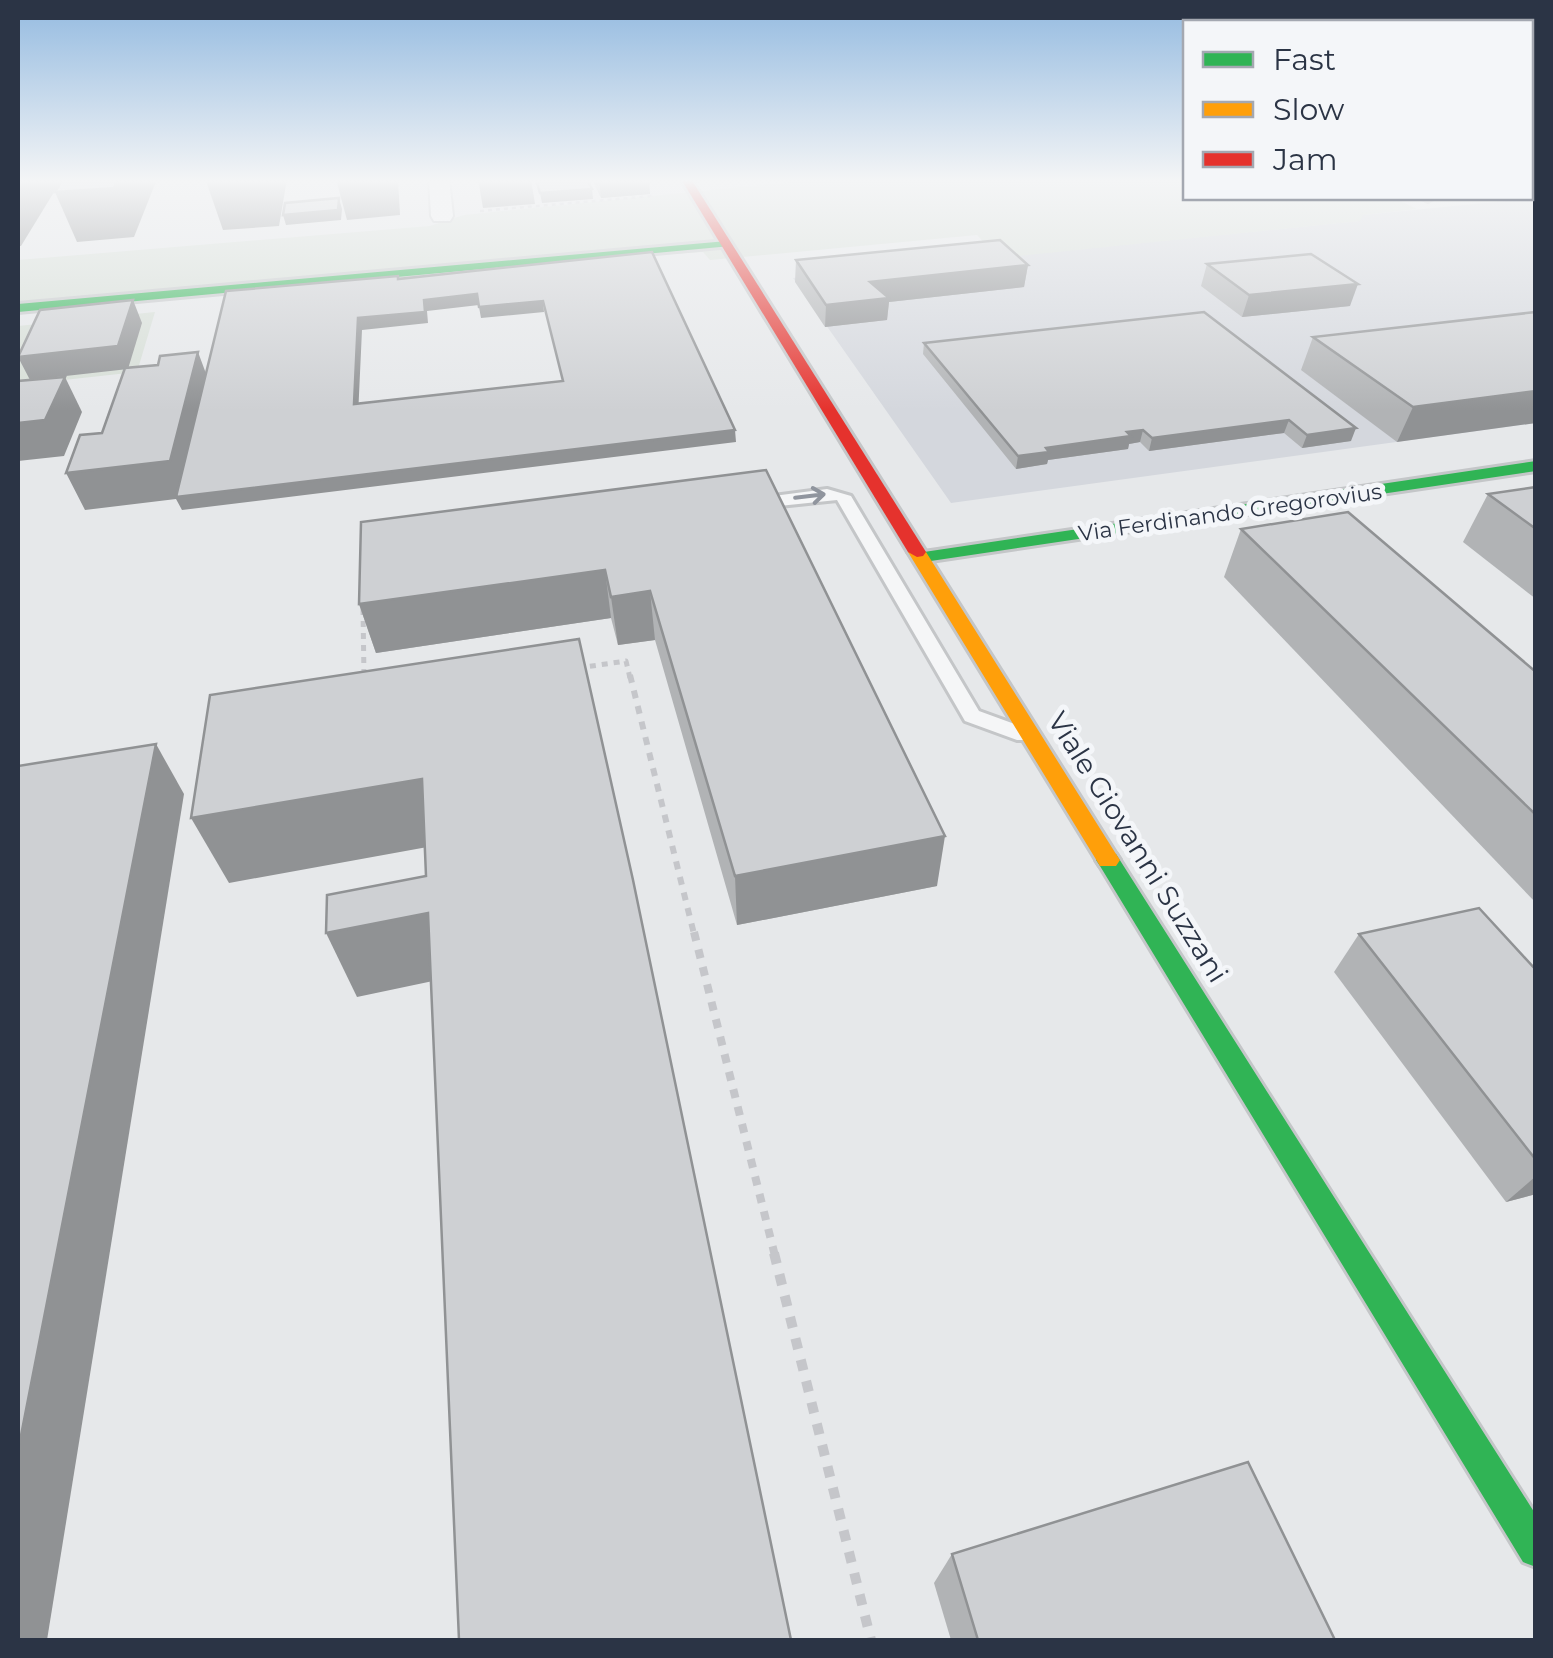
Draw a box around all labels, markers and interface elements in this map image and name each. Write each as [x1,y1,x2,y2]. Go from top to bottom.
legend [1183,20,1533,200]
text: Fast [1273,41,1336,78]
text: Slow [1273,91,1345,128]
text: Jam [1272,141,1338,178]
street label: Via Ferdinando Gregorovius [1077,478,1384,547]
one-way arrow [793,486,825,505]
street label: Viale Giovanni Suzzani [1041,705,1235,989]

